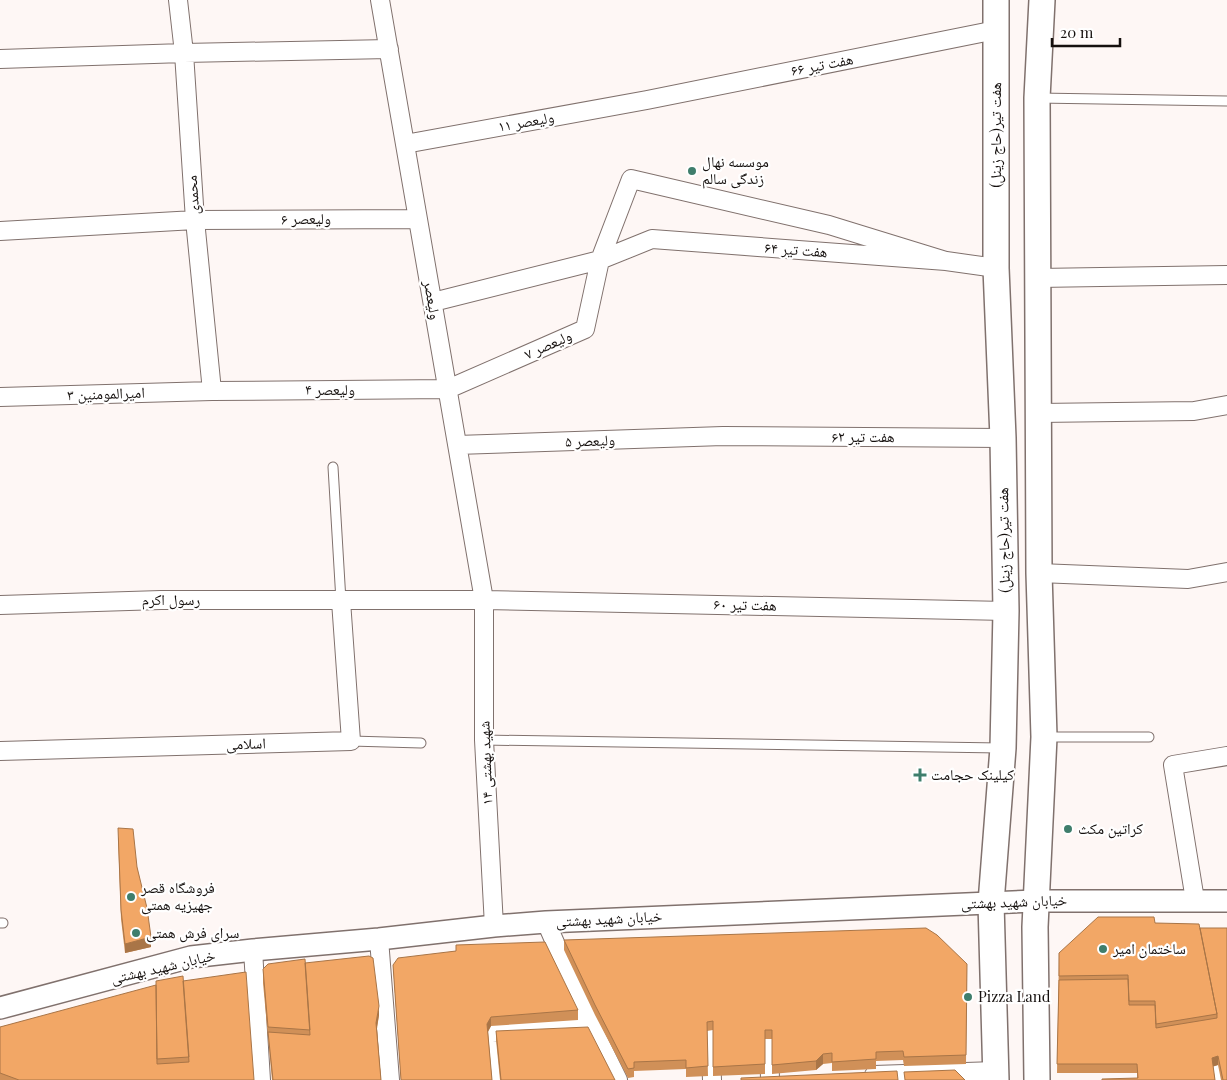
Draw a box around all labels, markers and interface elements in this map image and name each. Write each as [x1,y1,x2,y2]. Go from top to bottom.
scale bar [1052,15,1120,47]
text: 20 m [1060,22,1094,42]
street label: هفت تیر ۶۶ [789,48,855,80]
street label: هفت تیر(حاج زینل) [985,82,1006,188]
street label: ولیعصر ۱۱ [496,106,556,136]
place label: موسسه نهال زندگی سالم [702,151,769,189]
marker: موسسه نهال زندگی سالم [686,165,698,177]
street label: محمدی [181,174,204,215]
street label: ولیعصر ۶ [281,208,331,228]
street label: هفت تیر ۶۴ [764,237,828,261]
street label: ولیعصر [420,278,446,321]
street label: ولیعصر ۷ [521,325,575,363]
street label: ولیعصر ۴ [305,379,355,399]
street label: امیرالمومنین ۳ [67,382,145,405]
street label: هفت تیر ۶۲ [831,426,895,446]
street label: ولیعصر ۵ [565,429,615,451]
street label: هفت تیر(حاج زینل) [992,487,1015,593]
street label: رسول اکرم [142,589,200,610]
street label: هفت تیر ۶۰ [713,593,777,615]
street label: شهید بهشتی ۱۴ [474,720,497,806]
street label: اسلامی [226,732,266,755]
place label: کیلینک حجامت [931,764,1014,784]
marker: کیلینک حجامت [913,768,927,782]
place label: کراتین مکث [1078,818,1143,839]
marker: کراتین مکث [1062,823,1074,835]
place label: فروشگاه قصر جهیزیه همتی [140,877,215,915]
street label: خیابان شهید بهشتی [960,889,1068,914]
marker: فروشگاه قصر جهیزیه همتی [125,891,137,903]
street label: خیابان شهید بهشتی [555,905,663,932]
place label: سرای فرش همتی [146,922,239,943]
marker: سرای فرش همتی [130,927,142,939]
place label: ساختمان امیر [1112,938,1186,959]
marker: ساختمان امیر [1097,943,1109,955]
street label: خیابان شهید بهشتی [109,944,218,989]
place label: Pizza Land [978,986,1051,1006]
marker: Pizza Land [962,991,974,1003]

